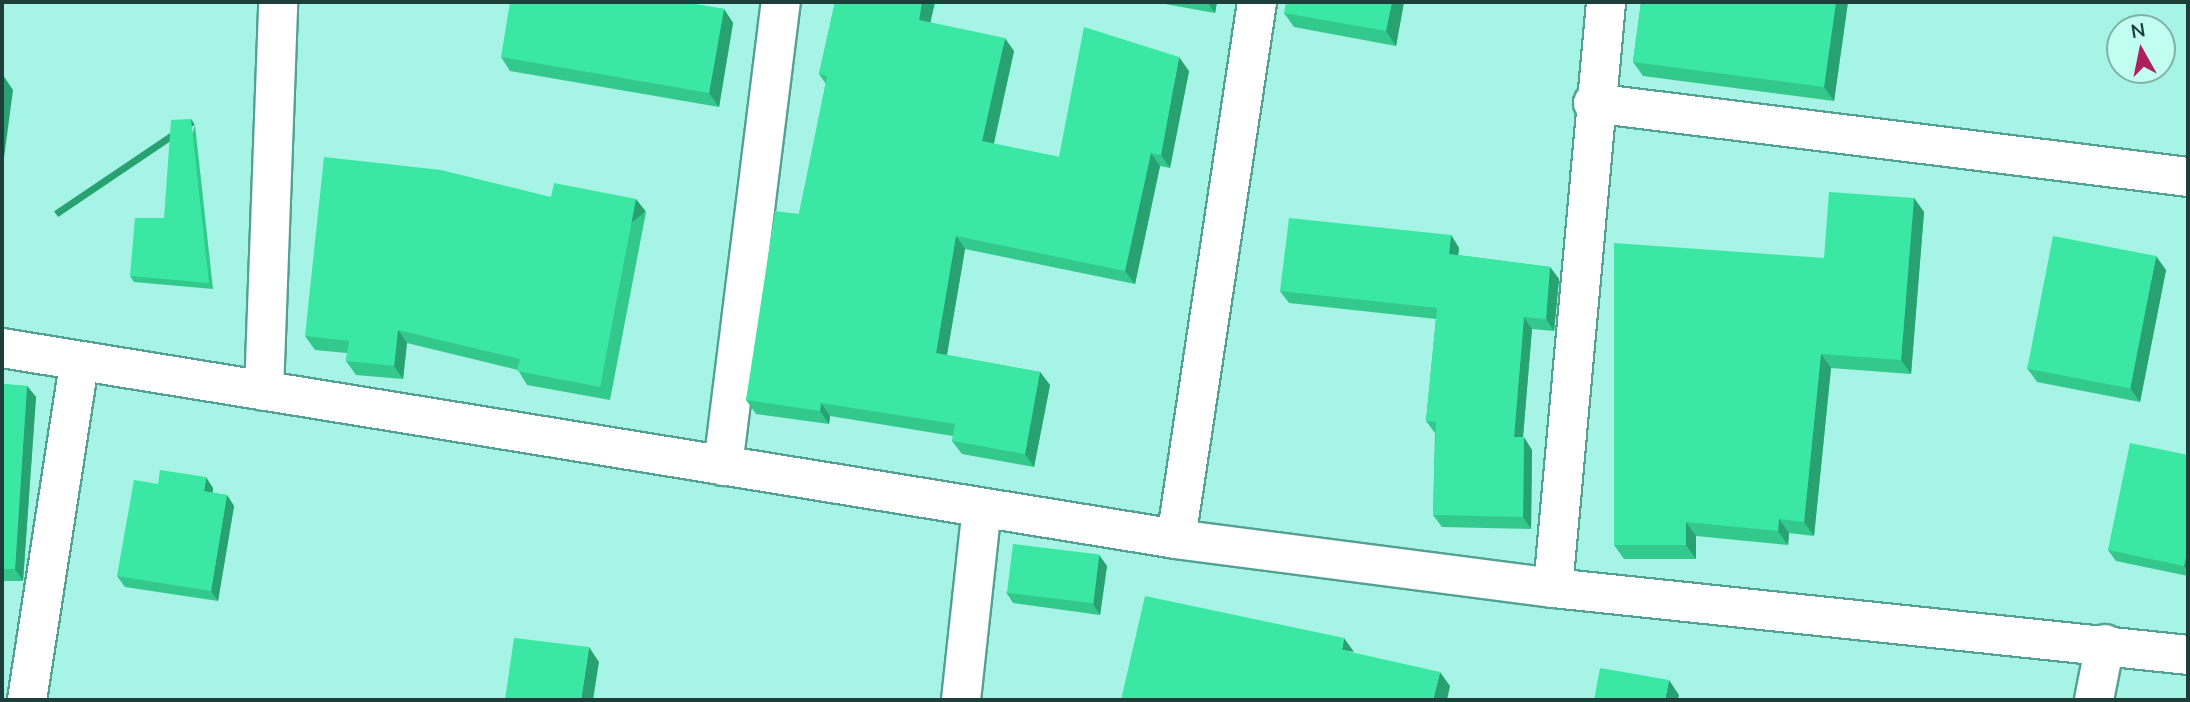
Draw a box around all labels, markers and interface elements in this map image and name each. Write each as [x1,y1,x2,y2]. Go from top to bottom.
north arrow [2106,14,2176,84]
text: N [2129,17,2147,43]

